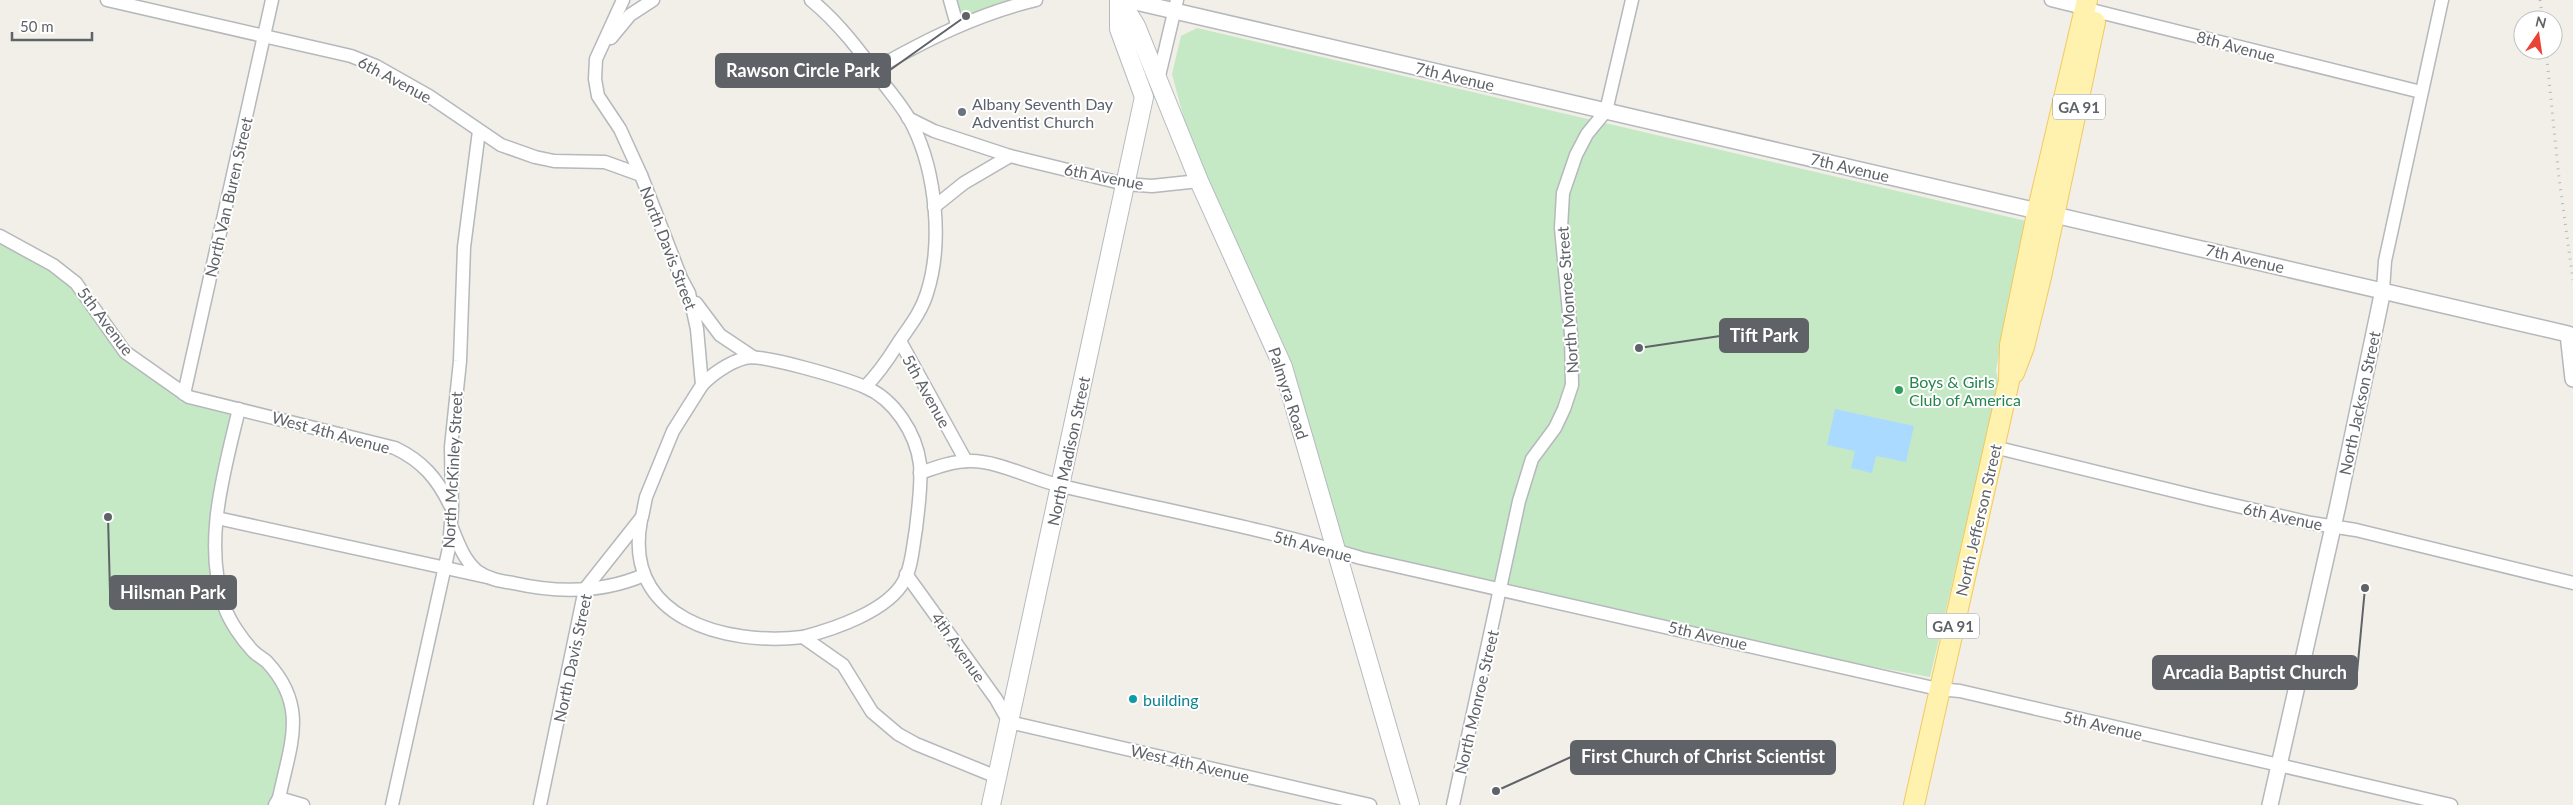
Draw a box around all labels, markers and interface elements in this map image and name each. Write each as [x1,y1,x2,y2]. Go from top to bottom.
scale bar [12,10,92,42]
north arrow [2513,10,2563,60]
text: N [2534,12,2548,31]
text: 50 m [20,17,54,35]
street label: 8th Avenue [2195,26,2277,66]
street label: 6th Avenue [355,52,435,106]
callout: Rawson Circle Park [716,54,890,87]
street label: 7th Avenue [1414,58,1496,94]
text: Rawson Circle Park [726,59,880,81]
place label: Albany Seventh Day Adventist Church [972,94,1114,131]
road number: GA 91 [2053,94,2105,120]
marker: Albany Seventh Day Adventist Church [956,106,968,118]
street label: North Van Buren Street [200,115,256,279]
street label: 7th Avenue [1809,149,1891,185]
street label: 6th Avenue [1063,159,1145,193]
street label: North Davis Street [637,184,701,313]
street label: North Monroe Street [1552,226,1582,374]
street label: 7th Avenue [2204,240,2286,276]
street label: 5th Avenue [74,283,138,359]
callout: Tift Park [1720,319,1808,352]
text: Tift Park [1730,324,1799,346]
street label: North Jackson Street [2334,329,2384,477]
street label: Palmyra Road [1265,345,1313,441]
street label: 5th Avenue [899,351,955,431]
place label: Boys & Girls Club of America [1909,372,2021,409]
street label: North Madison Street [1043,374,1093,527]
marker: Boys & Girls Club of America [1893,384,1905,396]
street label: North McKinley Street [438,391,466,549]
street label: West 4th Avenue [270,407,392,457]
street label: North Jefferson Street [1951,442,2005,598]
street label: 6th Avenue [2242,498,2324,534]
street label: 5th Avenue [1272,526,1354,566]
callout: Hilsman Park [110,576,236,609]
text: Hilsman Park [120,581,226,603]
street label: North Davis Street [549,592,595,724]
street label: 4th Avenue [928,609,990,685]
road number: GA 91 [1927,614,1979,638]
street label: 5th Avenue [1667,617,1749,653]
street label: North Monroe Street [1450,628,1502,776]
callout: Arcadia Baptist Church [2153,656,2357,689]
text: Arcadia Baptist Church [2162,661,2347,683]
place label: building [1143,690,1199,709]
marker: building [1127,693,1139,705]
street label: 5th Avenue [2062,707,2144,743]
street label: West 4th Avenue [1129,740,1251,786]
callout: First Church of Christ Scientist [1571,741,1835,774]
text: First Church of Christ Scientist [1581,745,1825,767]

